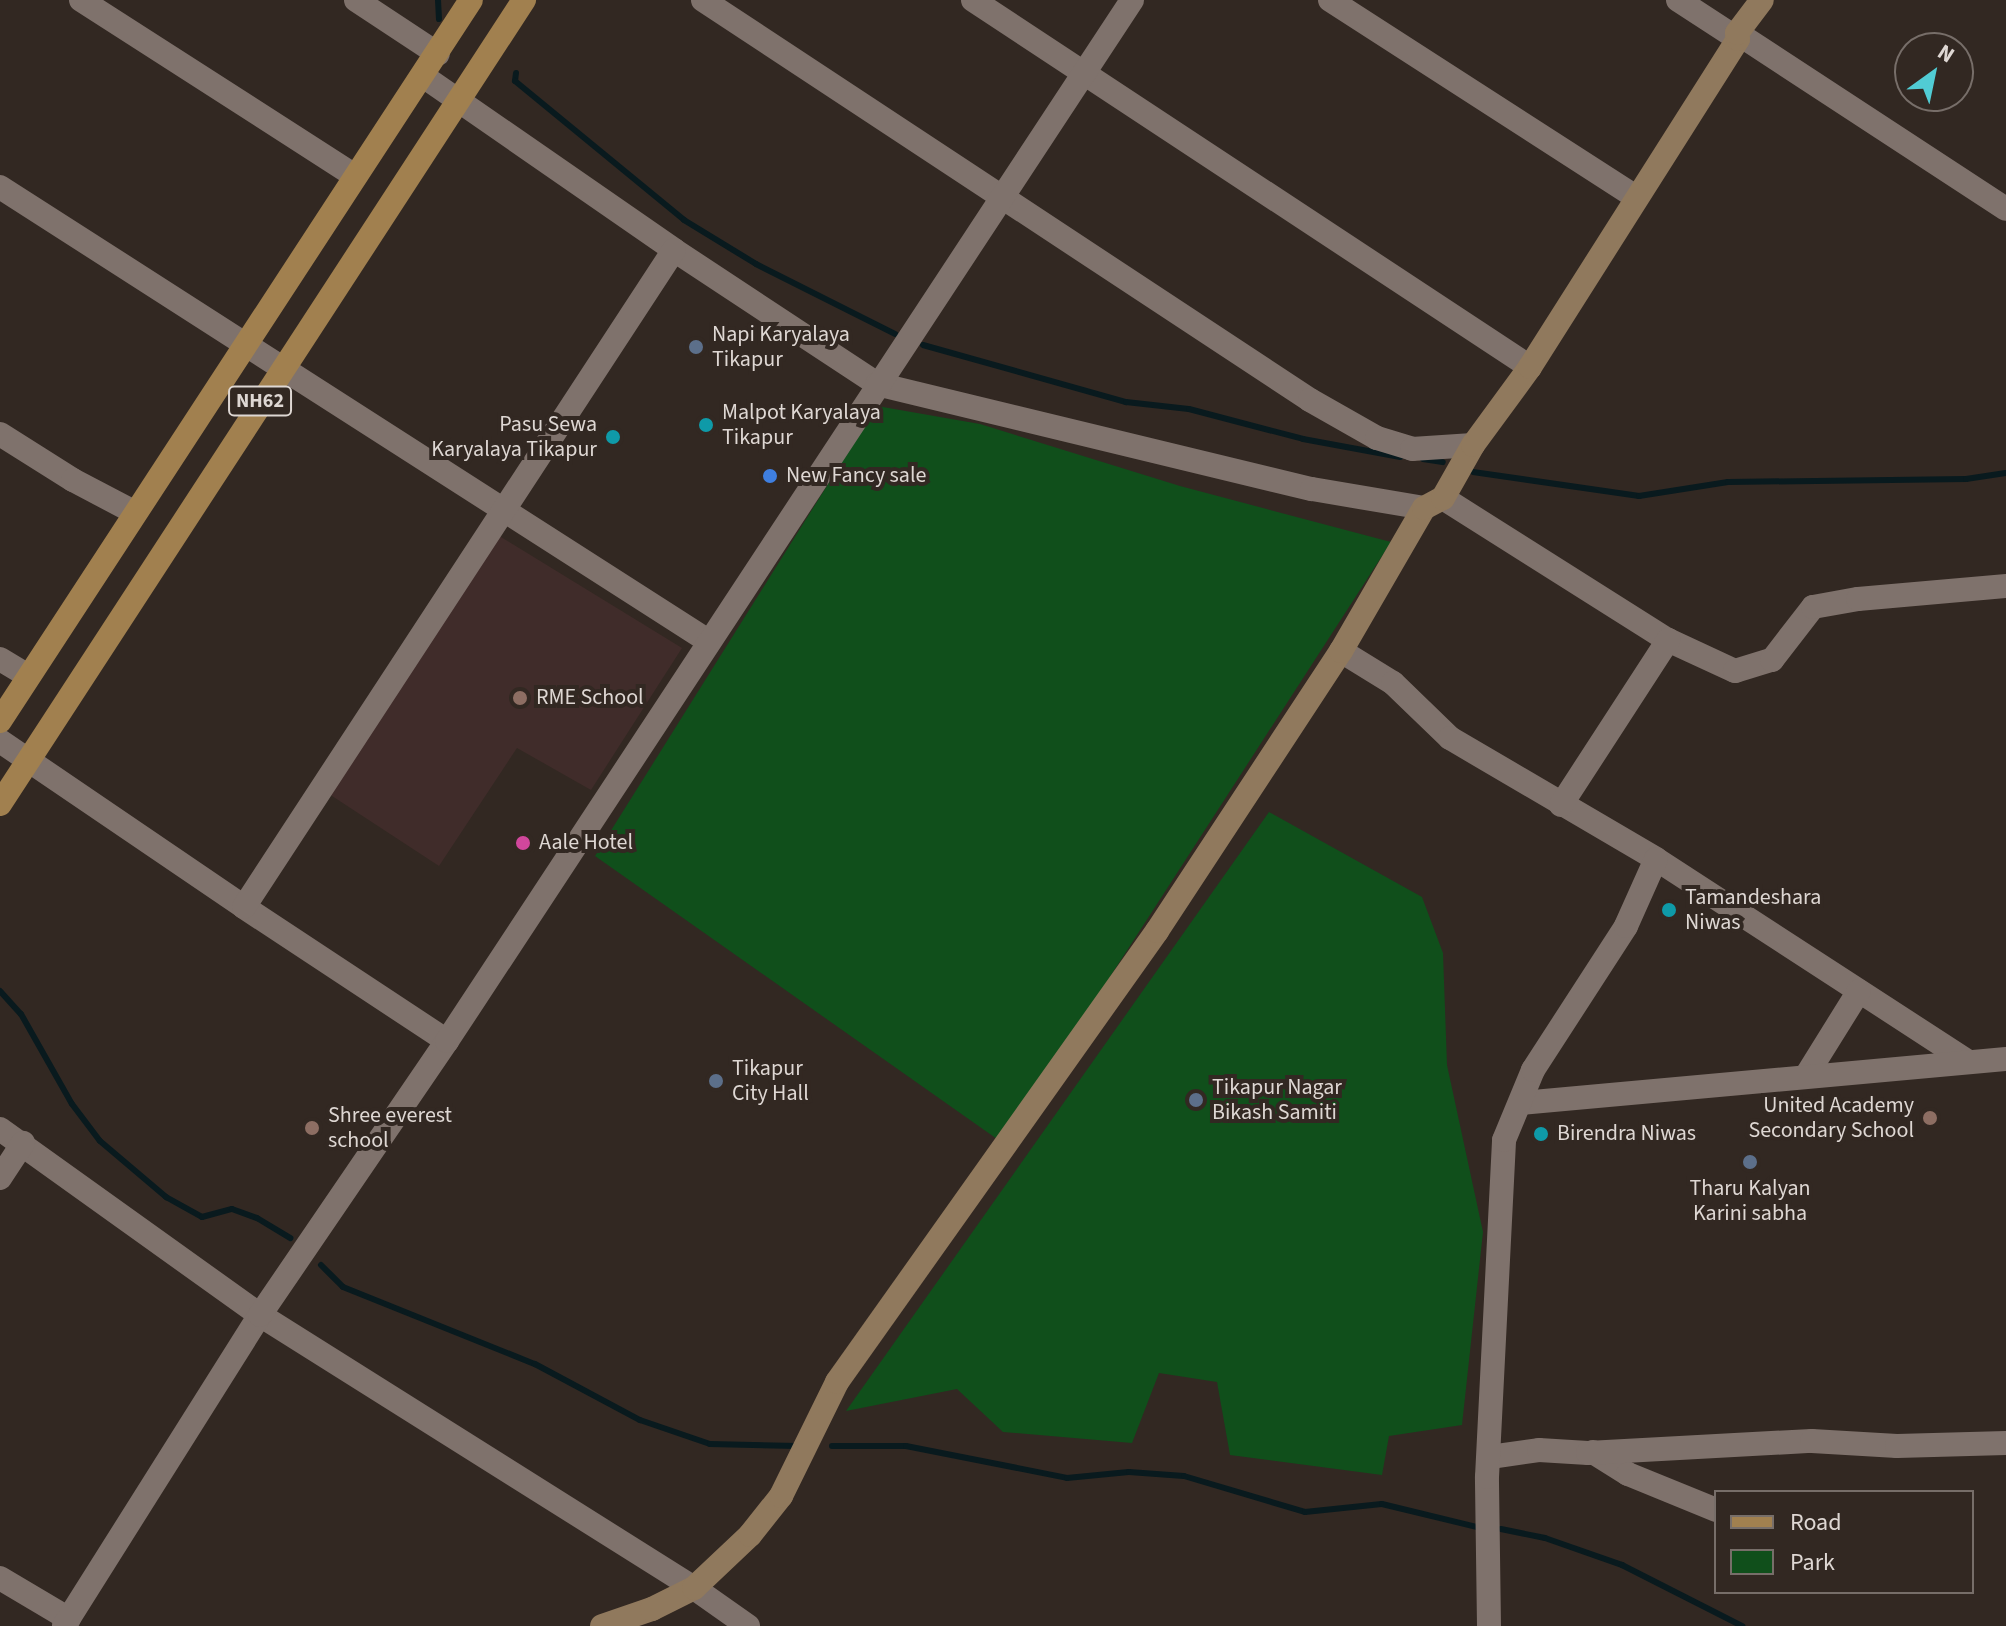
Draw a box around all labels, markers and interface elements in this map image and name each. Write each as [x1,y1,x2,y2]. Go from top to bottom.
north arrow [1894,32,1974,112]
text: N [1931,36,1961,71]
place label: Napi Karyalaya Tikapur [712,321,850,372]
marker: Napi Karyalaya Tikapur [687,338,705,356]
road number: NH62 [228,385,292,417]
place label: Malpot Karyalaya Tikapur [722,399,881,450]
place label: Pasu Sewa Karyalaya Tikapur [431,411,597,462]
marker: Malpot Karyalaya Tikapur [697,416,715,434]
marker: Pasu Sewa Karyalaya Tikapur [604,428,622,446]
place label: New Fancy sale [786,463,926,489]
marker: New Fancy sale [761,467,779,485]
place label: RME School [536,685,644,711]
marker: RME School [511,689,529,707]
place label: Aale Hotel [539,830,633,856]
marker: Aale Hotel [514,834,532,852]
place label: Tamandeshara Niwas [1685,884,1821,936]
marker: Tamandeshara Niwas [1660,901,1678,919]
place label: Tikapur City Hall [732,1055,809,1106]
marker: Tikapur City Hall [707,1072,725,1090]
place label: Tikapur Nagar Bikash Samiti [1212,1074,1342,1126]
marker: Tikapur Nagar Bikash Samiti [1187,1091,1205,1109]
place label: United Academy Secondary School [1748,1092,1914,1144]
place label: Shree everest school [328,1102,452,1154]
marker: United Academy Secondary School [1921,1109,1939,1127]
marker: Shree everest school [303,1119,321,1137]
place label: Birendra Niwas [1557,1121,1696,1147]
marker: Birendra Niwas [1532,1125,1550,1143]
marker: Tharu Kalyan Karini sabha [1741,1153,1759,1171]
place label: Tharu Kalyan Karini sabha [1689,1175,1811,1226]
legend [1714,1490,1974,1594]
text: Road [1790,1505,1842,1540]
text: Park [1790,1545,1835,1580]

